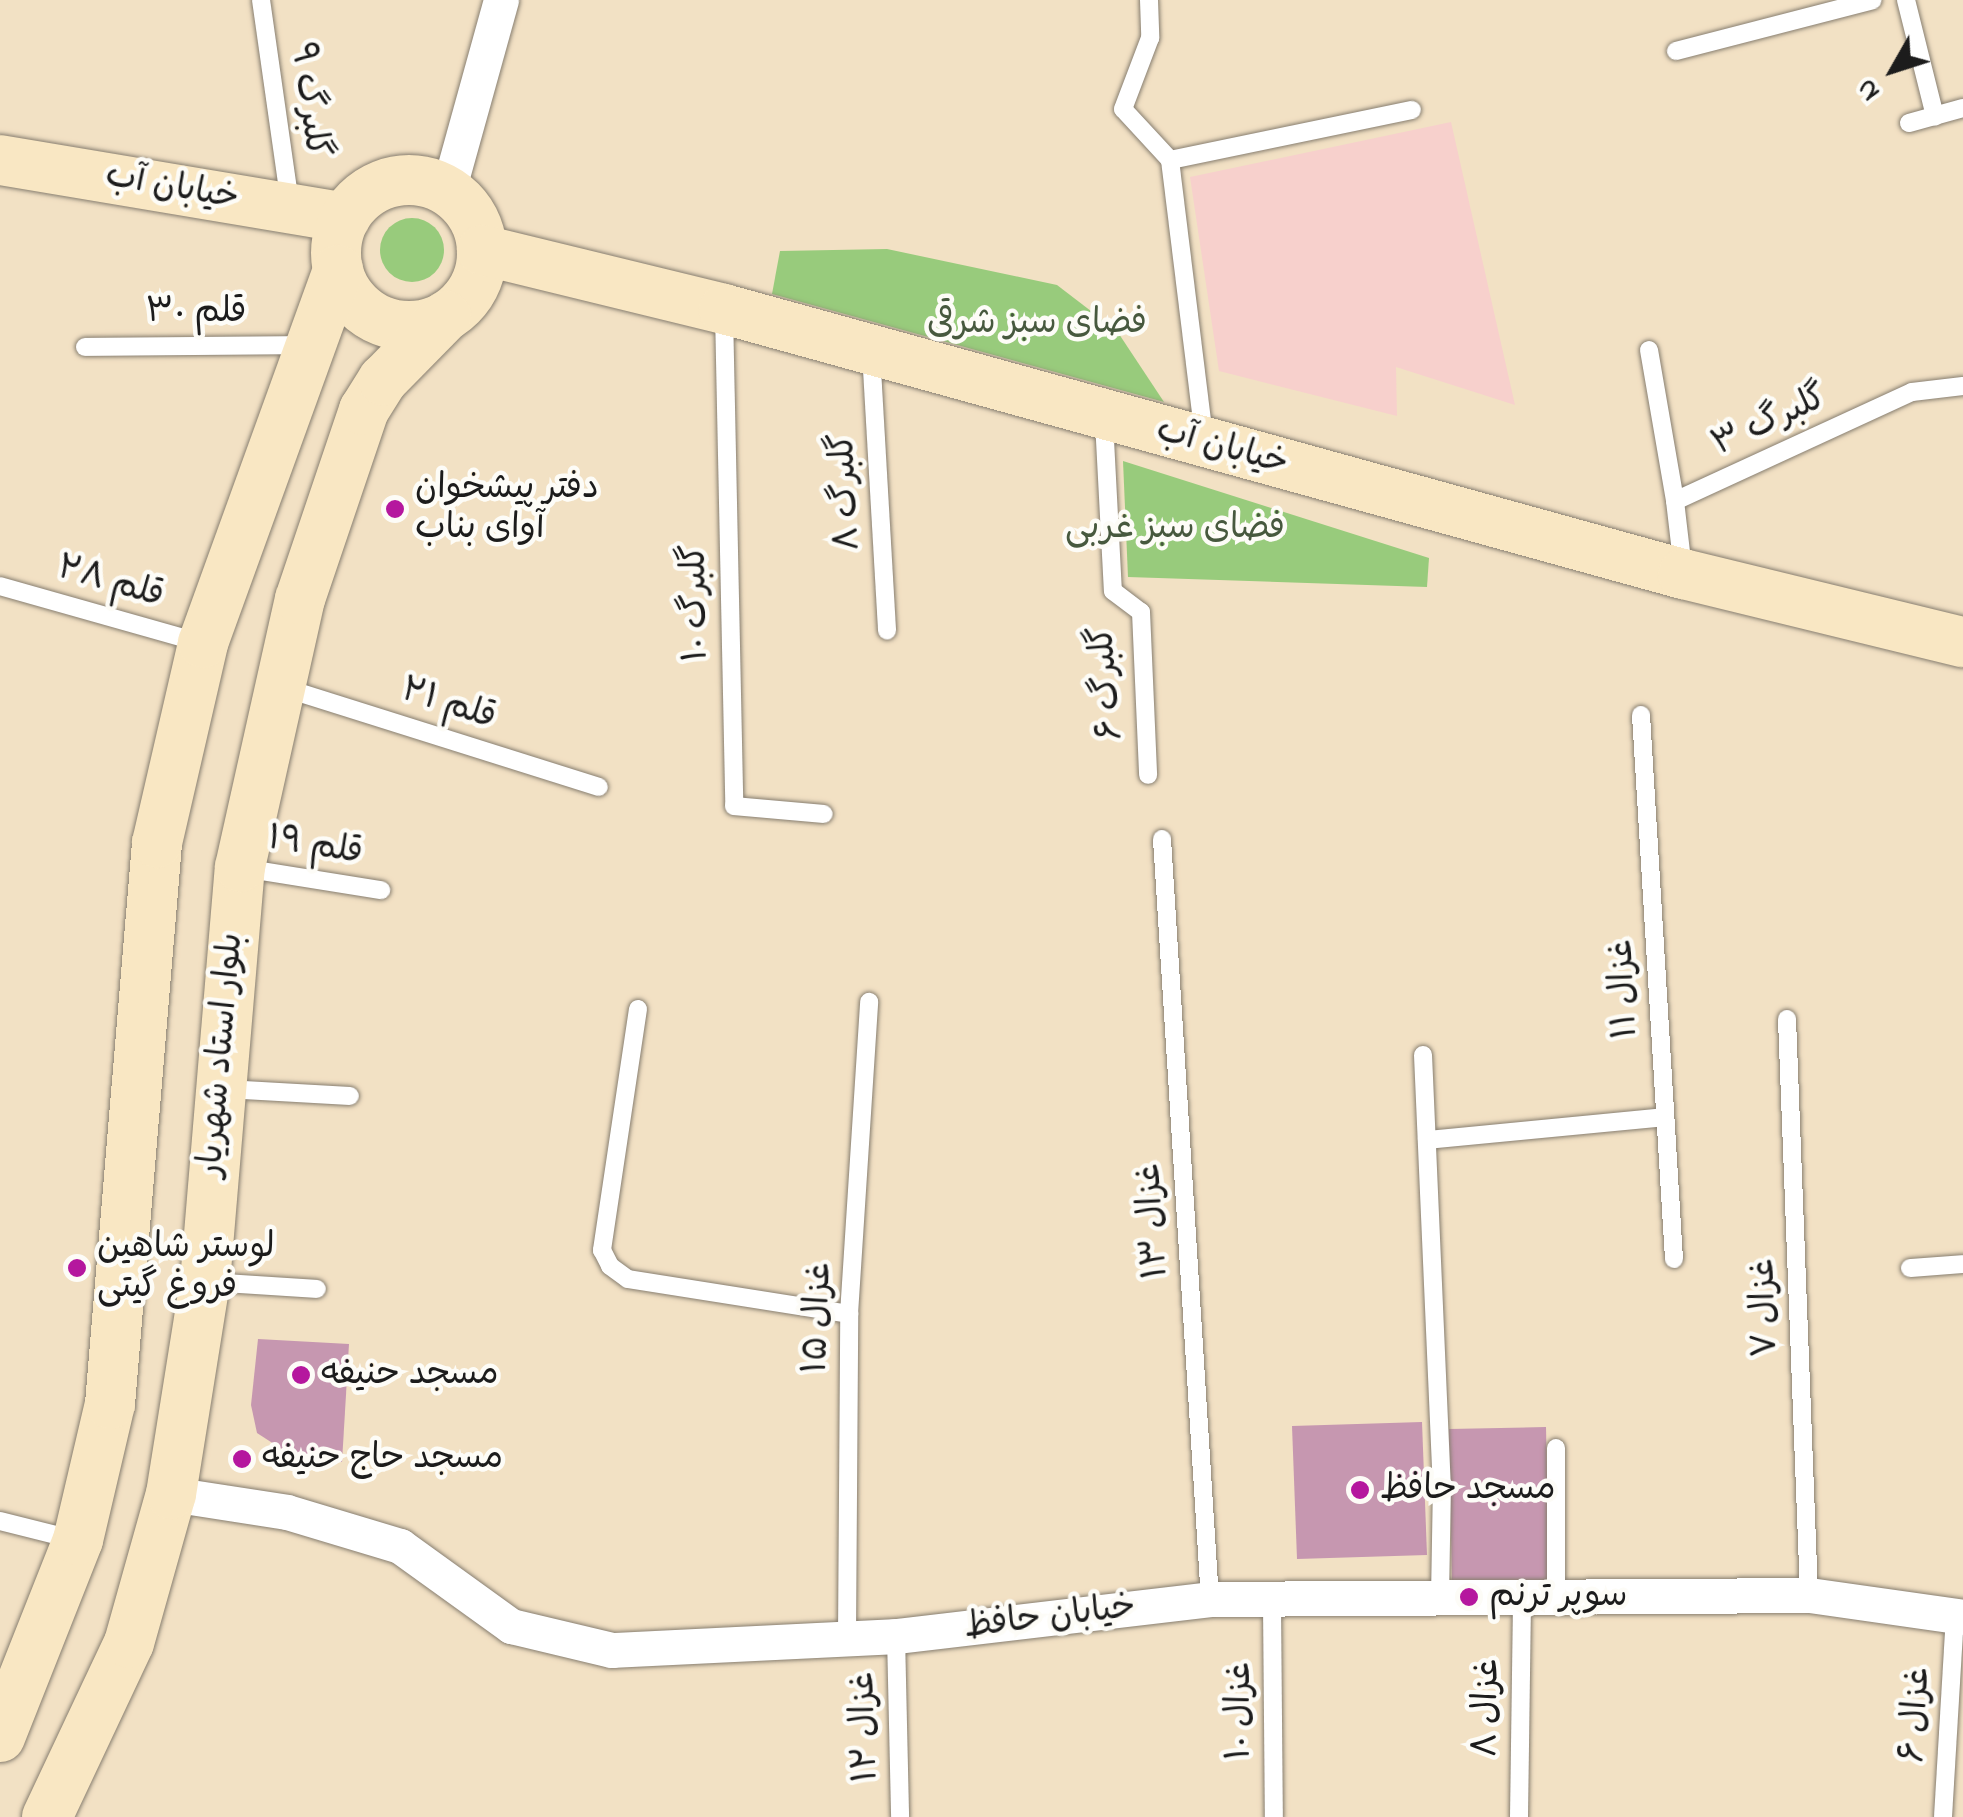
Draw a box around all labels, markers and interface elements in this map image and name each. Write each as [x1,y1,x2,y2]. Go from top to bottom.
north arrow [1843,20,1943,120]
street label: گلبرگ ۹ [279,40,337,160]
text: N [1847,69,1891,109]
street label: خیابان آب [102,156,242,220]
street label: قلم ۳۰ [145,292,247,334]
park label: فضای سبز شرقی [927,303,1147,345]
street label: گلبرگ ۳ [1706,377,1834,467]
street label: خیابان آب [1152,410,1292,486]
street label: گلبرگ ۸ [823,432,871,552]
place label: دفتر پیشخوان آوای بناب [415,468,599,550]
marker: دفتر پیشخوان آوای بناب [384,498,406,520]
park label: فضای سبز غربی [1065,508,1285,550]
street label: گلبرگ ۱۰ [675,544,719,662]
street label: قلم ۲۸ [52,548,168,618]
street label: گلبرگ ۶ [1082,624,1134,742]
street label: قلم ۲۱ [395,670,501,740]
street label: قلم ۱۹ [264,819,366,875]
street label: بلوار استاد شهریار [190,931,254,1179]
street label: غزال ۱۱ [1601,938,1649,1040]
street label: غزال ۱۳ [1129,1162,1179,1280]
place label: لوستر شاهین فروغ گیتی [97,1227,275,1309]
marker: لوستر شاهین فروغ گیتی [66,1257,88,1279]
street label: غزال ۷ [1743,1258,1789,1358]
street label: غزال ۱۵ [796,1262,842,1374]
place label: مسجد حنیفه [321,1354,499,1396]
marker: مسجد حنیفه [290,1364,312,1386]
place label: مسجد حاج حنیفه [262,1438,503,1480]
marker: مسجد حاج حنیفه [231,1448,253,1470]
place label: مسجد حافظ [1380,1469,1556,1511]
marker: مسجد حافظ [1349,1479,1371,1501]
place label: سوپر ترنم [1489,1576,1628,1618]
marker: سوپر ترنم [1458,1586,1480,1608]
street label: خیابان حافظ [962,1587,1138,1649]
street label: غزال ۸ [1466,1658,1510,1758]
street label: غزال ۱۰ [1220,1662,1262,1760]
street label: غزال ۶ [1894,1666,1940,1764]
street label: غزال ۱۲ [843,1671,889,1783]

